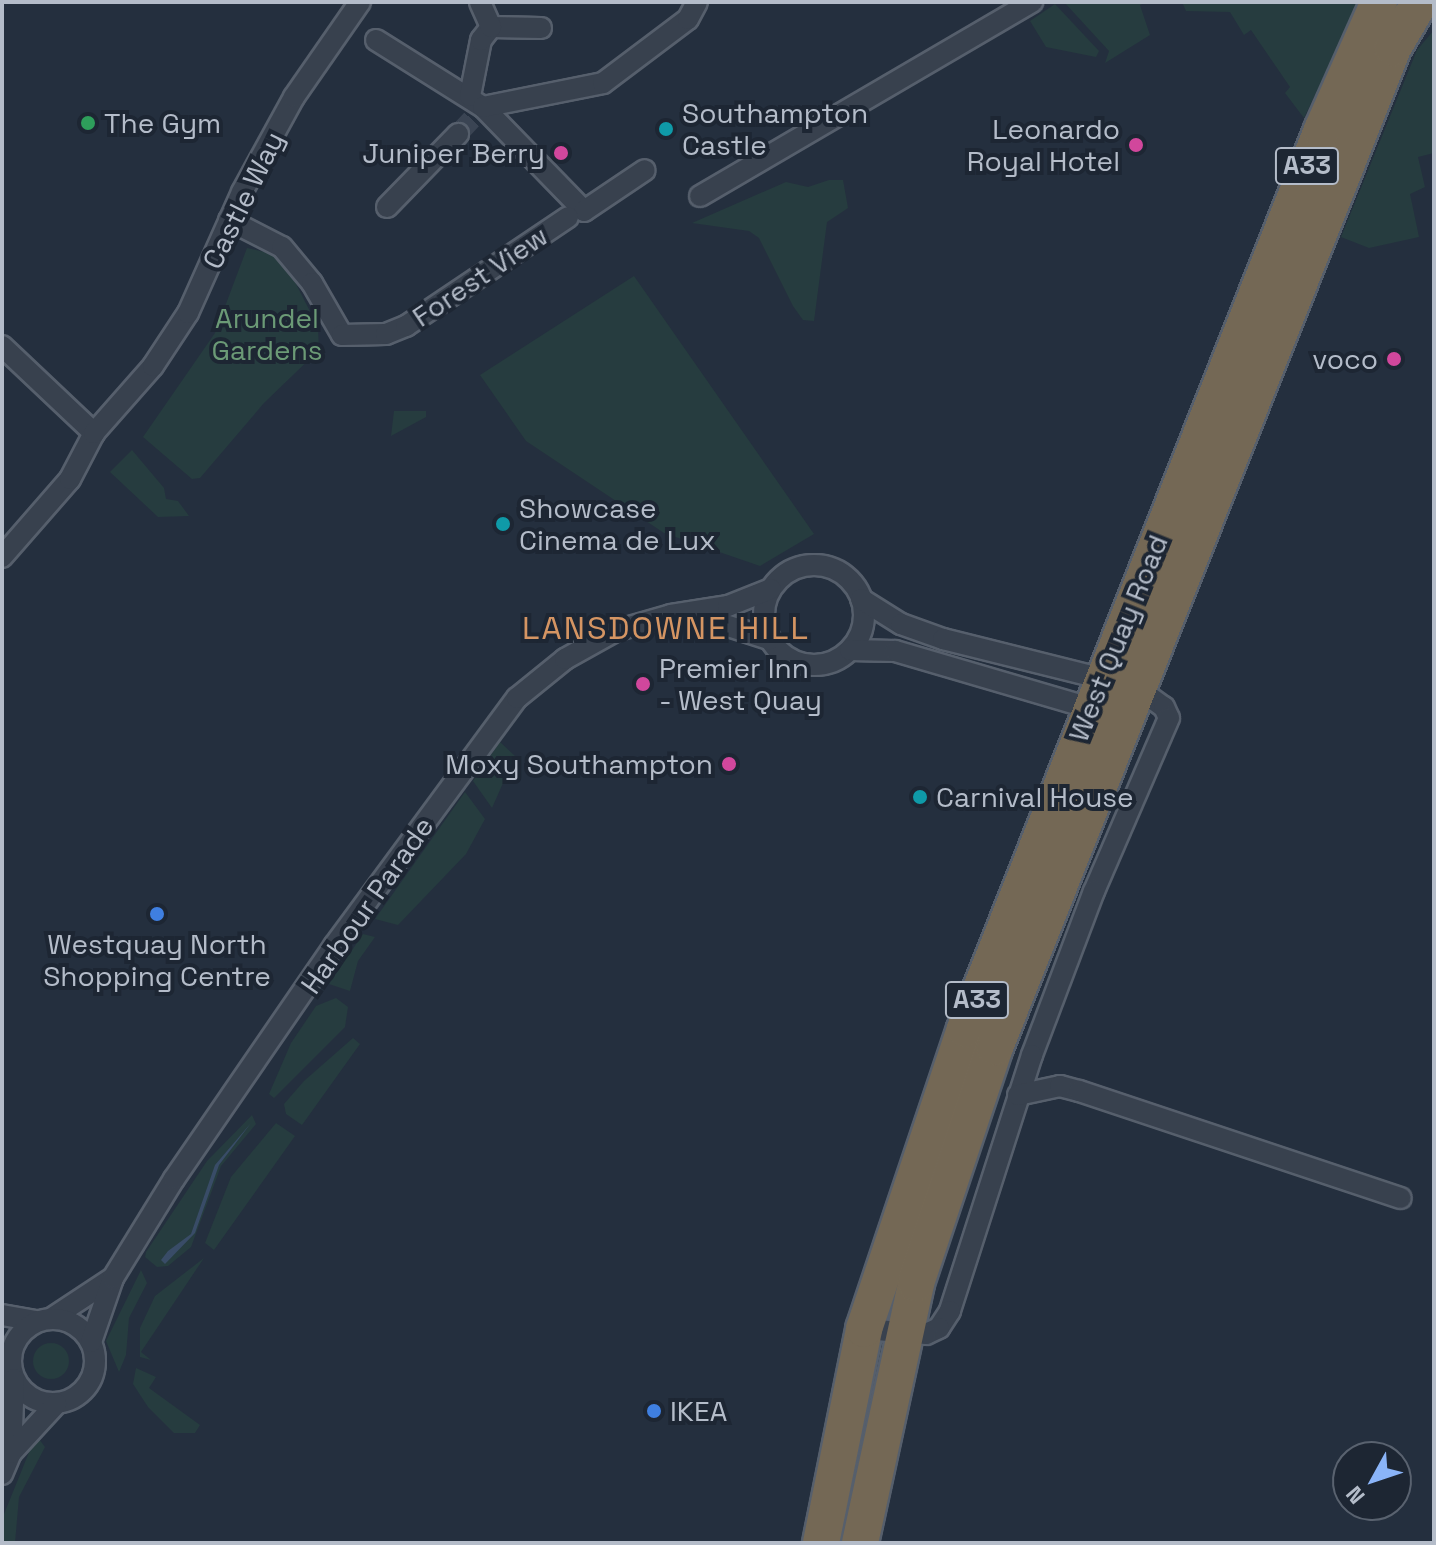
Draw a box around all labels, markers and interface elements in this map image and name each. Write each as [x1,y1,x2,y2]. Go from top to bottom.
place label: Southampton Castle [682,96,868,162]
place label: The Gym [104,106,221,140]
place label: Leonardo Royal Hotel [967,112,1120,178]
marker: The Gym [79,114,97,132]
marker: Southampton Castle [657,120,675,138]
street label: Castle Way [195,126,291,274]
place label: Juniper Berry [362,136,545,170]
marker: Leonardo Royal Hotel [1127,136,1145,154]
marker: Juniper Berry [552,144,570,162]
road number: A33 [1273,144,1341,188]
street label: Forest View [406,218,554,334]
park label: Arundel Gardens [211,301,323,367]
place label: voco [1312,342,1378,376]
marker: voco [1385,350,1403,368]
place label: Showcase Cinema de Lux [519,491,716,557]
marker: Showcase Cinema de Lux [494,515,512,533]
street label: West Quay Road [1061,530,1175,746]
district label: LANSDOWNE HILL [522,609,810,647]
place label: Premier Inn - West Quay [659,651,823,717]
marker: Premier Inn - West Quay [634,675,652,693]
place label: Moxy Southampton [445,747,713,781]
marker: Moxy Southampton [720,755,738,773]
place label: Carnival House [936,780,1134,814]
marker: Carnival House [911,788,929,806]
street label: Harbour Parade [294,810,440,1000]
marker: Westquay North Shopping Centre [148,905,166,923]
place label: Westquay North Shopping Centre [43,927,271,993]
road number: A33 [943,978,1011,1022]
place label: IKEA [670,1394,727,1428]
marker: IKEA [645,1402,663,1420]
north arrow [1332,1441,1412,1521]
text: N [1340,1480,1371,1510]

